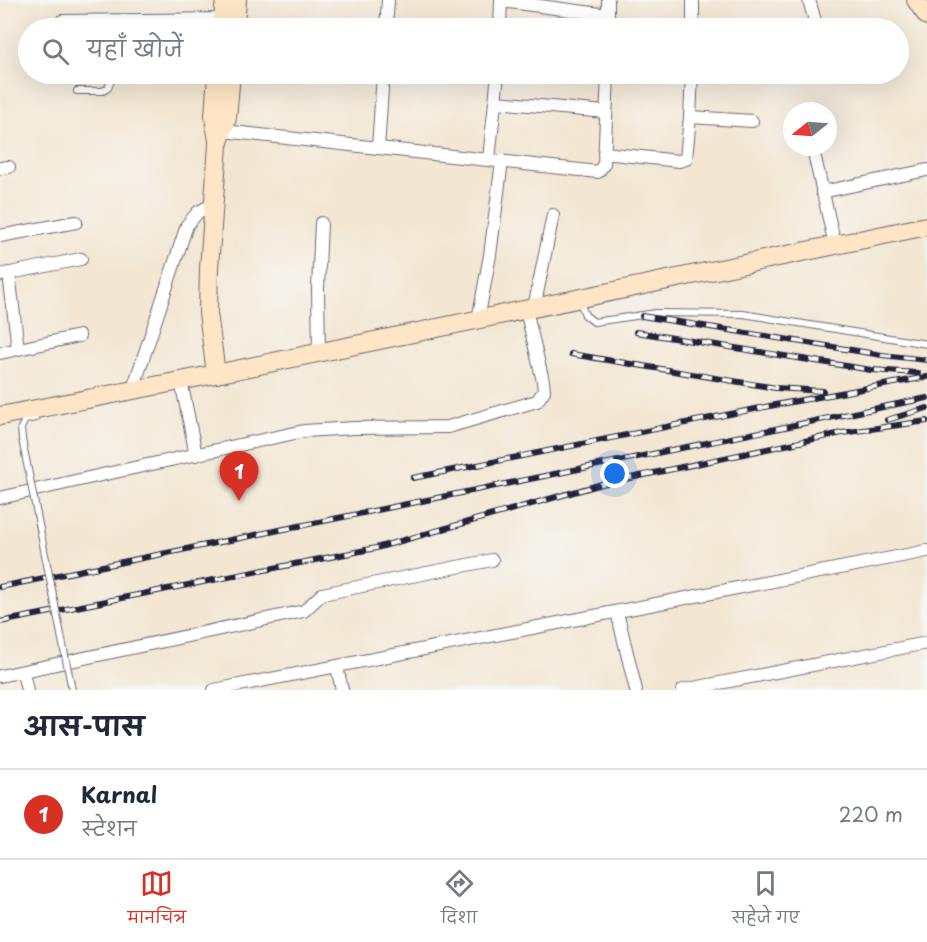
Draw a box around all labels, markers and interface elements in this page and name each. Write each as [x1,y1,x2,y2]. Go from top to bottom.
search box [18,18,909,84]
text: यहाँ खोजें [87,31,183,64]
icon: search [39,35,72,68]
north arrow [783,102,837,156]
pin: 1 [220,452,258,501]
your location [600,459,629,488]
text: आस-पास [24,706,144,745]
text: Karnal [81,777,157,810]
text: 1 [39,799,48,829]
text: 220 m [839,799,903,829]
text: स्टेशन [81,813,137,843]
tab: मानचित्र [127,867,186,935]
tab: दिशा [441,867,477,935]
tab: सहेजे गए [732,867,800,935]

